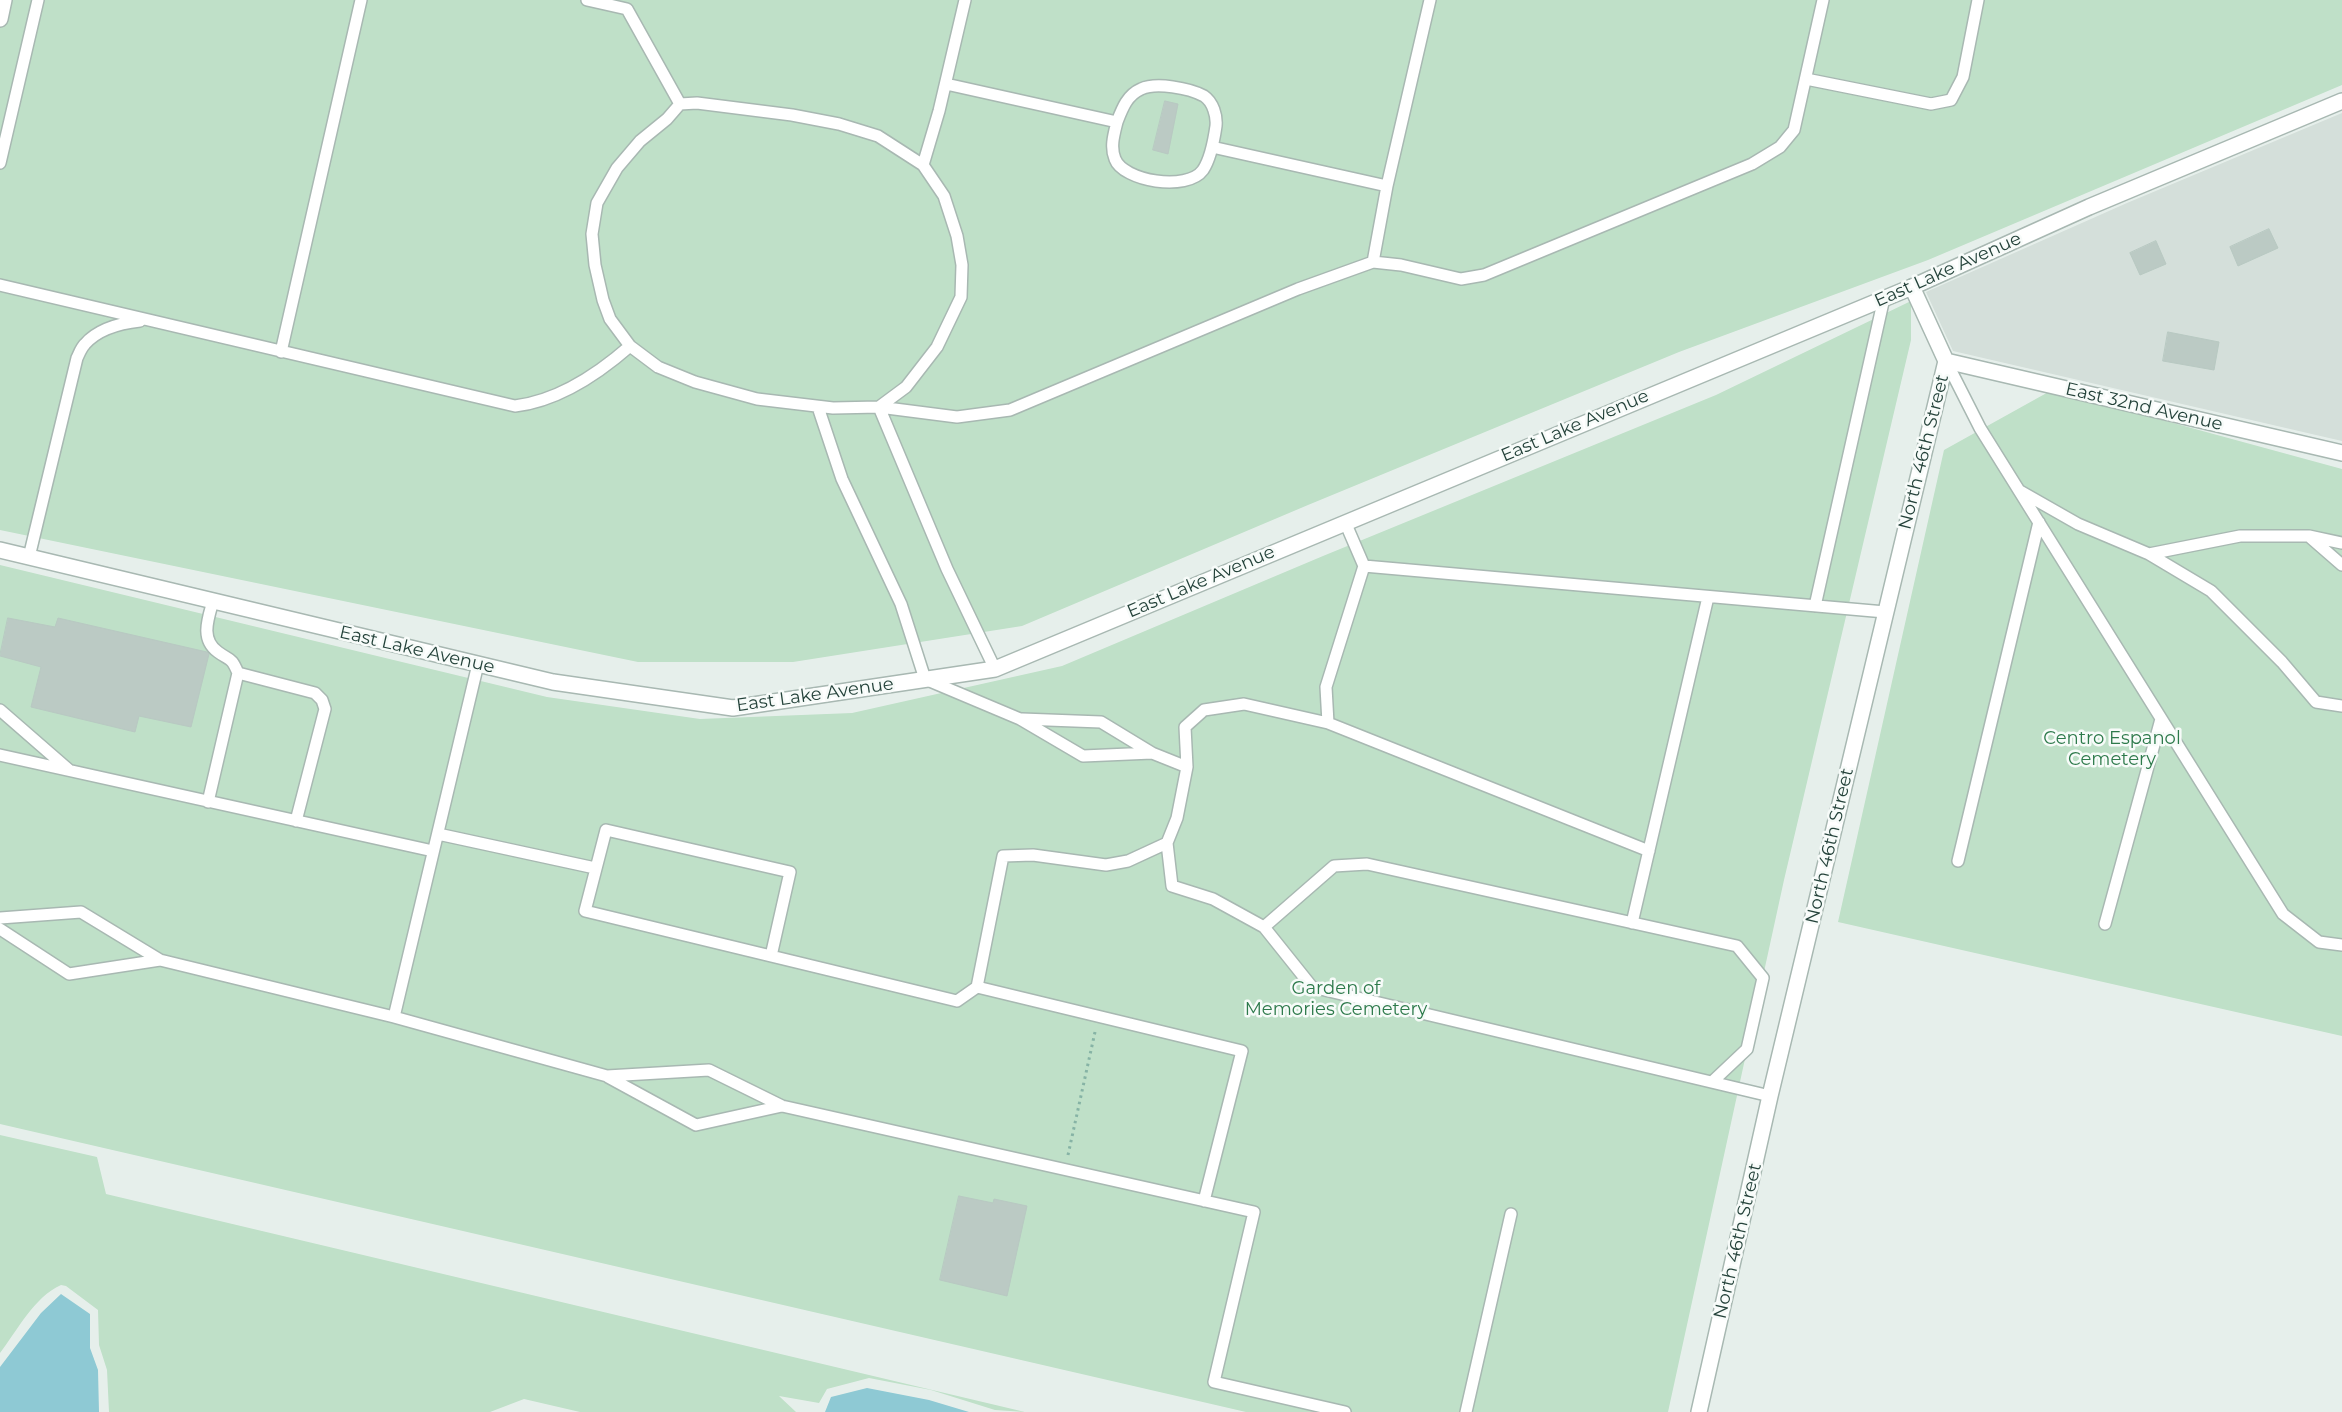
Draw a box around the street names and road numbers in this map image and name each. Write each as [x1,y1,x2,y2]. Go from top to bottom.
street label: East Lake Avenue [1871,228,2025,312]
street label: North 46th Street [1894,372,1954,532]
street label: East 32nd Avenue [2063,378,2225,436]
street label: East Lake Avenue [1498,385,1652,467]
street label: East Lake Avenue [1124,541,1278,623]
street label: East Lake Avenue [337,622,497,678]
street label: East Lake Avenue [735,673,895,717]
street label: North 46th Street [1802,766,1858,926]
street label: North 46th Street [1710,1161,1766,1321]

